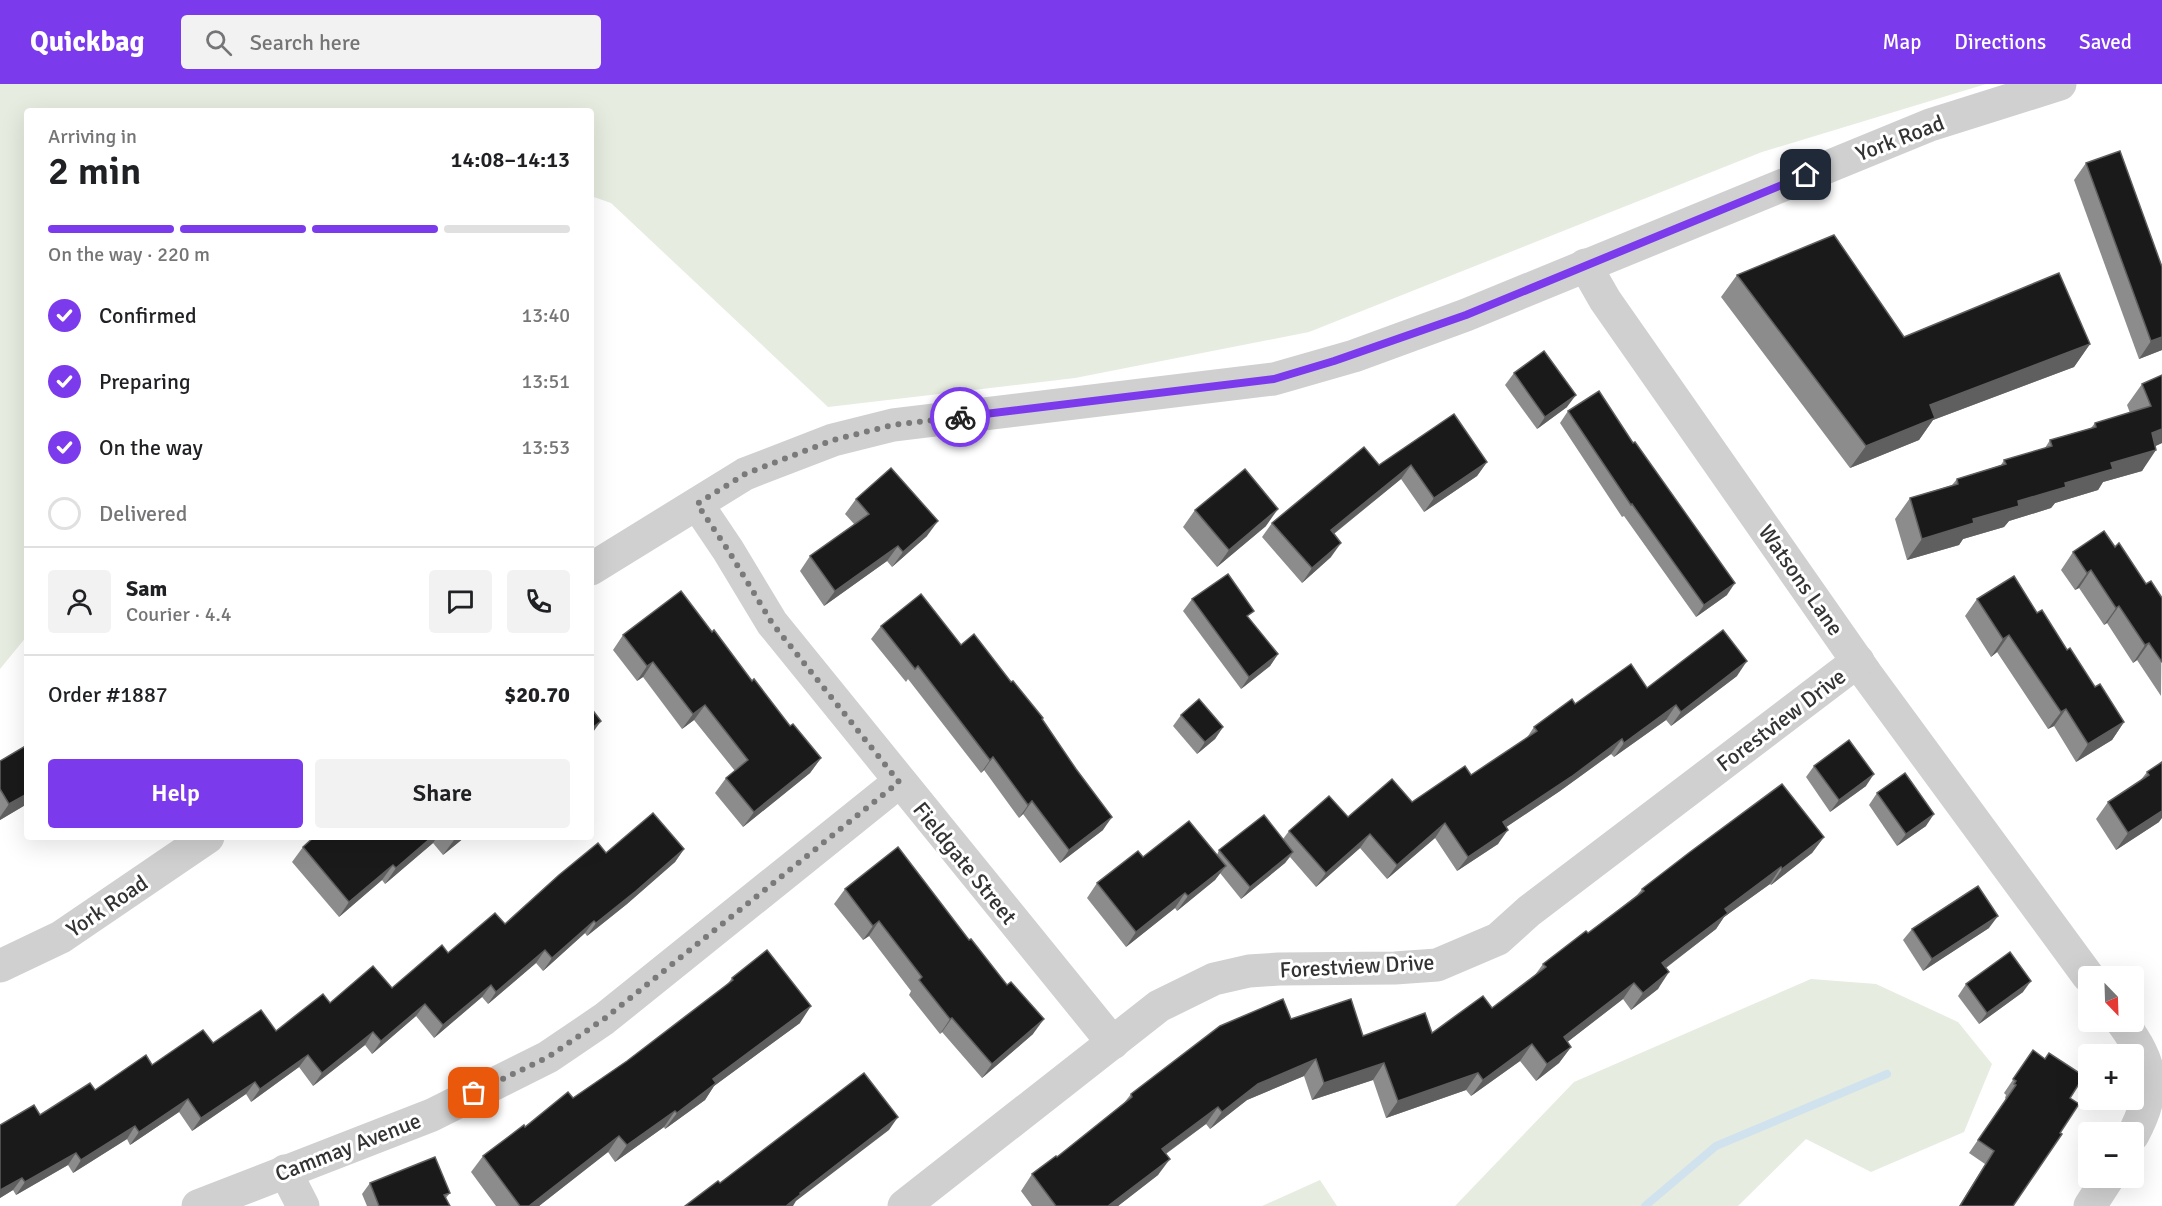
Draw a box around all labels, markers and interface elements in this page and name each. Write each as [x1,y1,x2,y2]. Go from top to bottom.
search box [181,15,601,69]
text: Quickbag [30,25,145,59]
icon: search [202,26,235,59]
text: Search here [250,29,361,56]
text: Map [1883,29,1921,55]
text: Directions [1954,29,2046,55]
text: Saved [2079,29,2132,55]
street label: York Road [1852,109,1948,167]
text: Arriving in [48,124,137,149]
text: 14:08–14:13 [451,146,570,173]
text: 2 min [48,147,141,195]
pin [1780,149,1831,200]
icon: home [1789,158,1822,191]
text: On the way · 220 m [48,242,210,267]
icon: check [48,299,81,332]
text: Confirmed [99,302,197,329]
text: 13:40 [521,303,570,328]
icon: check [48,365,81,398]
text: Preparing [99,368,191,395]
text: 13:51 [521,369,570,394]
courier [930,387,990,447]
icon: bike [944,401,977,434]
icon: check [48,431,81,464]
text: On the way [99,434,203,461]
text: 13:53 [521,435,570,460]
text: Delivered [99,500,187,527]
street label: Watsons Lane [1753,519,1849,641]
button: person [48,570,111,633]
button: chat [429,570,492,633]
button: phone [507,570,570,633]
text: Sam [126,575,167,602]
text: Courier · 4.4 [126,602,232,627]
street label: Forestview Drive [1711,663,1851,777]
text: Order #1887 [48,681,168,708]
text: $20.70 [504,681,570,708]
button: Help [48,759,303,828]
button: Share [315,759,570,828]
street label: Fieldgate Street [907,796,1023,930]
street label: York Road [61,869,153,943]
street label: Forestview Drive [1279,948,1435,984]
north arrow [2078,966,2144,1032]
map controls [2078,966,2144,1188]
button: + [2078,1044,2144,1110]
pin [448,1067,499,1118]
icon: bag [457,1076,490,1109]
street label: Cammay Avenue [271,1107,425,1187]
button: − [2078,1122,2144,1188]

